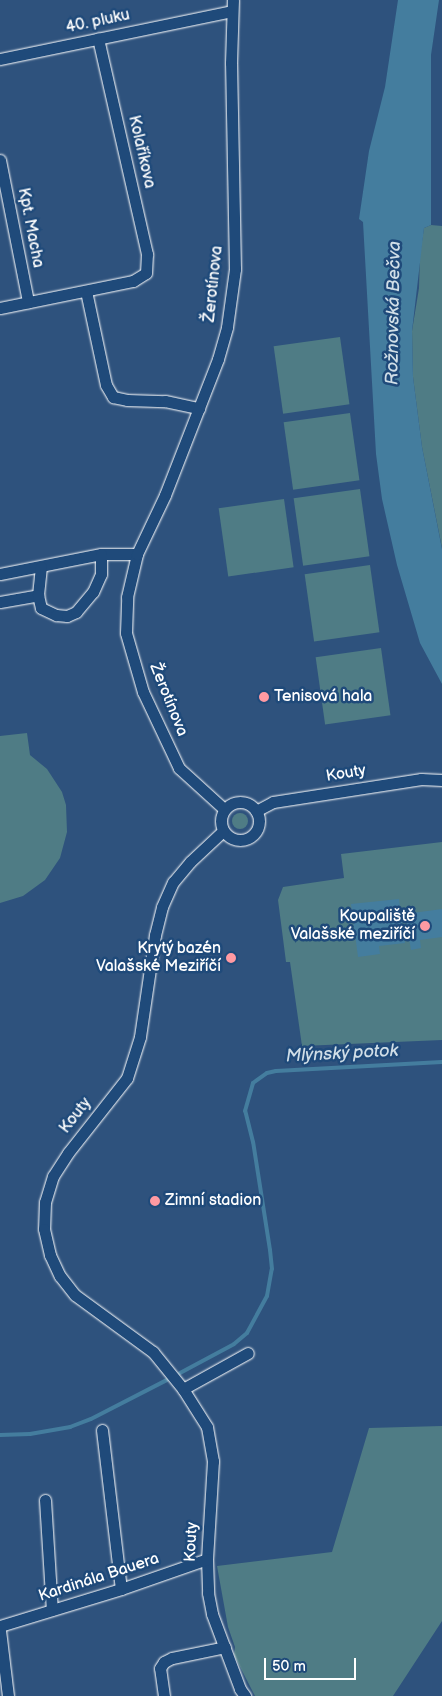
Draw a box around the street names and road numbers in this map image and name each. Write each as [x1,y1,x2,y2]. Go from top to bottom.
street label: 40. pluku [64,6,132,38]
street label: Kolaříkova [123,114,159,190]
street label: Kpt. Macha [13,186,47,270]
street label: Žerotínova [200,245,228,323]
street label: Žerotínova [145,661,191,739]
street label: Kouty [325,761,367,787]
street label: Kouty [56,1094,96,1138]
street label: Kouty [181,1521,203,1563]
street label: Kardinála Bauera [36,1549,162,1607]

